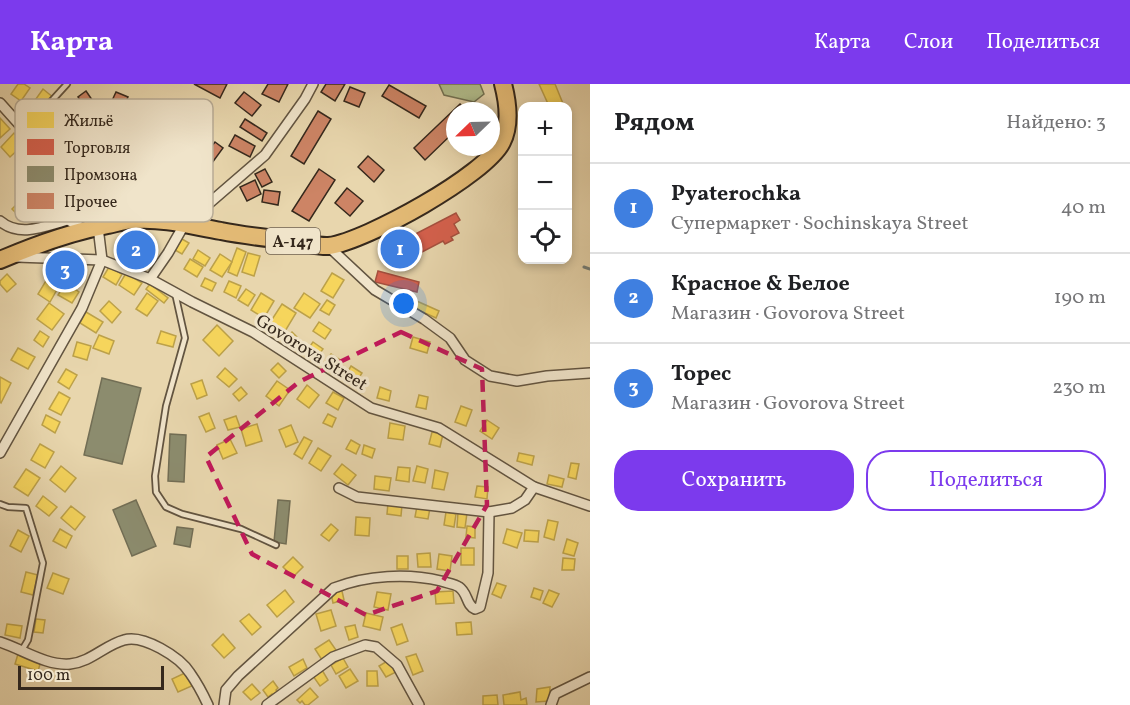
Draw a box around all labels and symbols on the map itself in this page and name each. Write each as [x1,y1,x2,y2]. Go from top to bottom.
legend [15,99,213,222]
north arrow [446,102,500,156]
text: Жильё [64,111,113,133]
text: Торговля [64,138,130,160]
text: Промзона [64,165,137,187]
text: Прочее [64,192,117,214]
pin: 1 [380,226,420,272]
pin: 2 [116,228,156,272]
road number: А-147 [266,228,320,254]
pin: 3 [46,248,84,292]
your location [389,289,418,318]
street label: Govorova Street [250,309,372,398]
scale bar [18,663,164,690]

